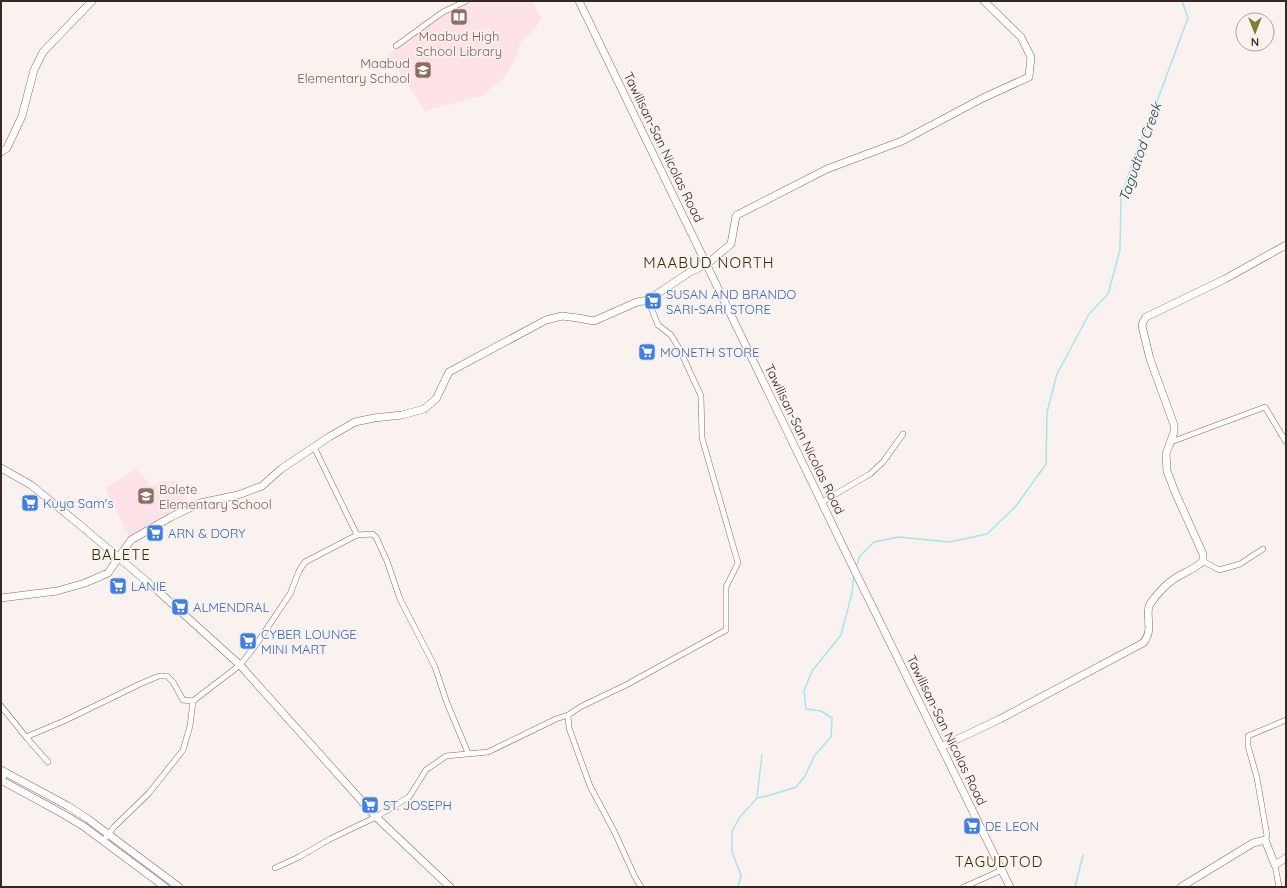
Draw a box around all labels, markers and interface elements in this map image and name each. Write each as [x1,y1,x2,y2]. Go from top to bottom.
library icon: Maabud High School Library [449,7,469,27]
north arrow [1235,12,1275,52]
place label: Maabud High School Library [416,28,502,59]
text: N [1251,35,1259,49]
place label: Maabud Elementary School [297,55,410,86]
school or university icon: Maabud Elementary School [413,60,433,80]
street label: Tawilisan-San Nicolas Road [621,69,707,225]
water label: Tagudtod Creek [1115,99,1166,204]
district label: MAABUD NORTH [643,253,775,272]
place label: SUSAN AND BRANDO SARI-SARI STORE [666,286,796,317]
supermarket icon: SUSAN AND BRANDO SARI-SARI STORE [643,291,663,311]
supermarket icon: MONETH STORE [637,342,657,362]
place label: MONETH STORE [660,344,759,360]
street label: Tawilisan-San Nicolas Road [762,361,848,517]
place label: Balete Elementary School [159,481,272,512]
school or university icon: Balete Elementary School [136,486,156,506]
supermarket icon: Kuya Sam's [20,493,40,513]
place label: Kuya Sam's [43,495,113,511]
supermarket icon: ARN & DORY [145,523,165,543]
place label: ARN & DORY [168,525,246,541]
district label: BALETE [91,545,151,564]
supermarket icon: LANIE [108,576,128,596]
place label: LANIE [131,578,166,594]
supermarket icon: ALMENDRAL [170,597,190,617]
place label: ALMENDRAL [193,599,269,615]
place label: CYBER LOUNGE MINI MART [261,626,357,657]
supermarket icon: CYBER LOUNGE MINI MART [238,631,258,651]
street label: Tawilisan-San Nicolas Road [904,652,990,808]
supermarket icon: ST. JOSEPH [360,795,380,815]
place label: ST. JOSEPH [383,797,452,813]
supermarket icon: DE LEON [962,816,982,836]
place label: DE LEON [985,818,1039,834]
district label: TAGUDTOD [955,852,1043,871]

